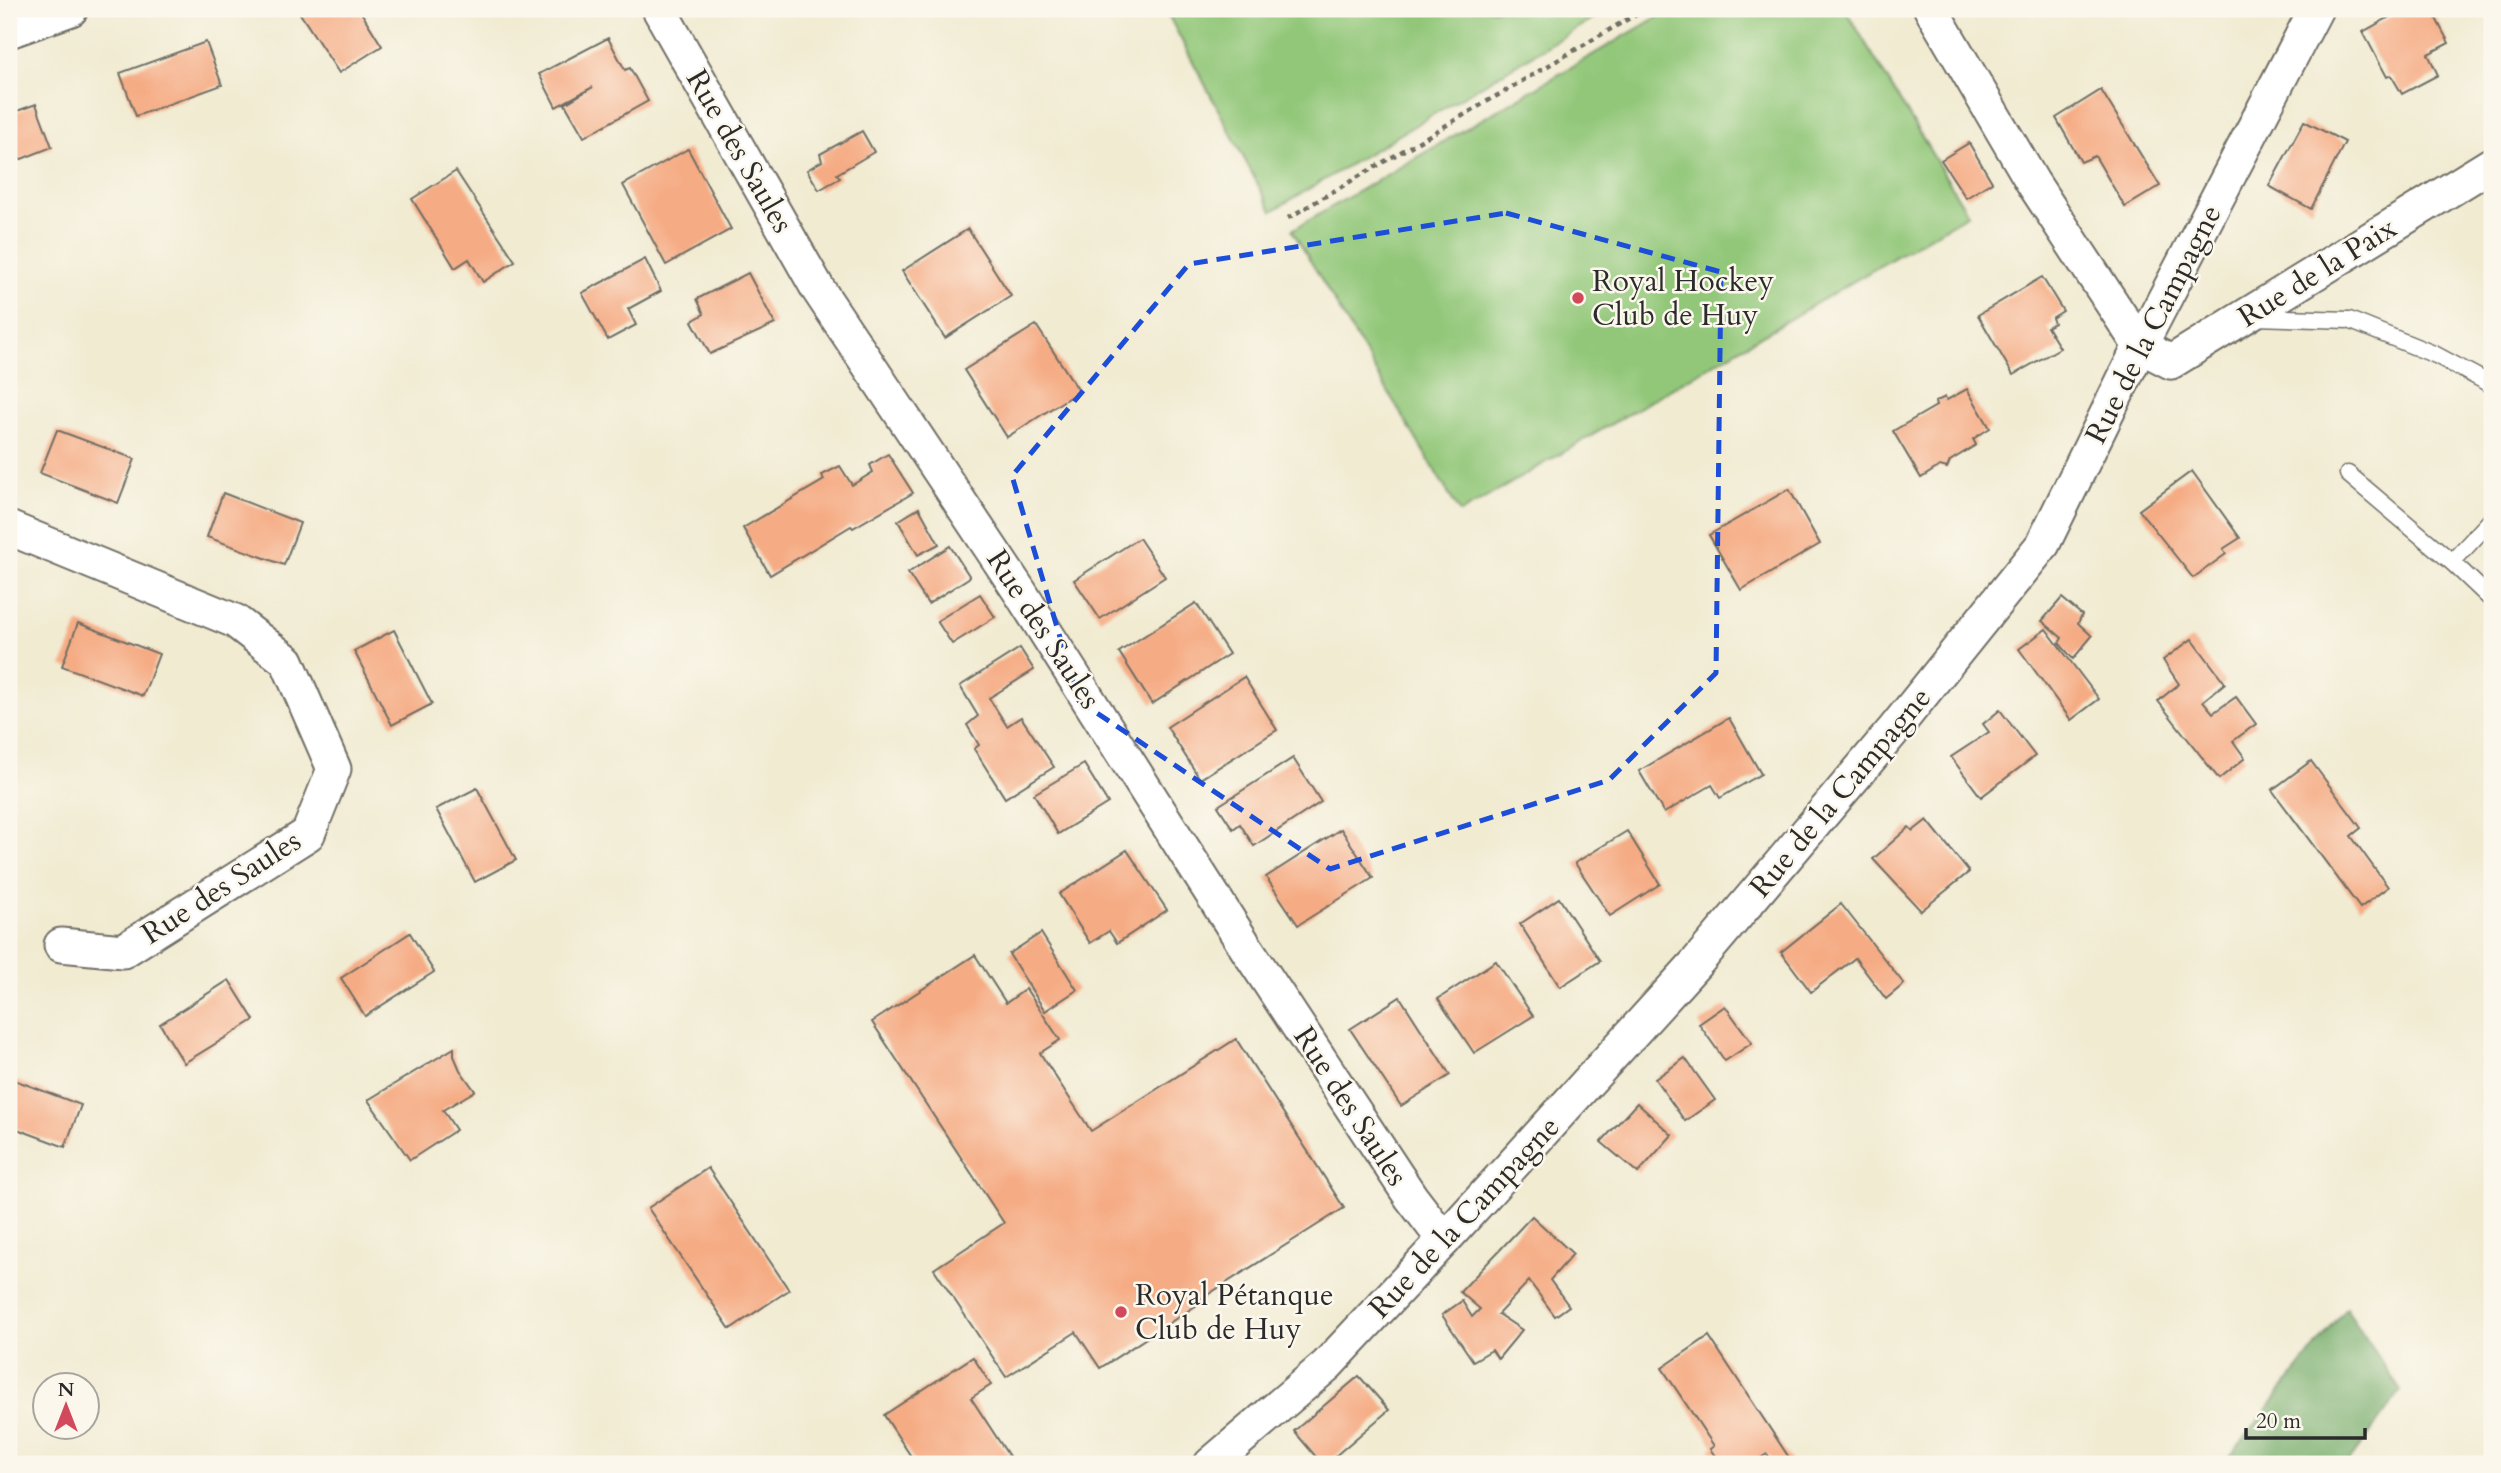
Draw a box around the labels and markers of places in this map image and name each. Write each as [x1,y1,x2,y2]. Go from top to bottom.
place label: Royal Hockey Club de Huy [1592,261,1774,336]
marker: Royal Hockey Club de Huy [1570,290,1586,306]
place label: Royal Pétanque Club de Huy [1135,1275,1334,1350]
marker: Royal Pétanque Club de Huy [1113,1304,1129,1320]

